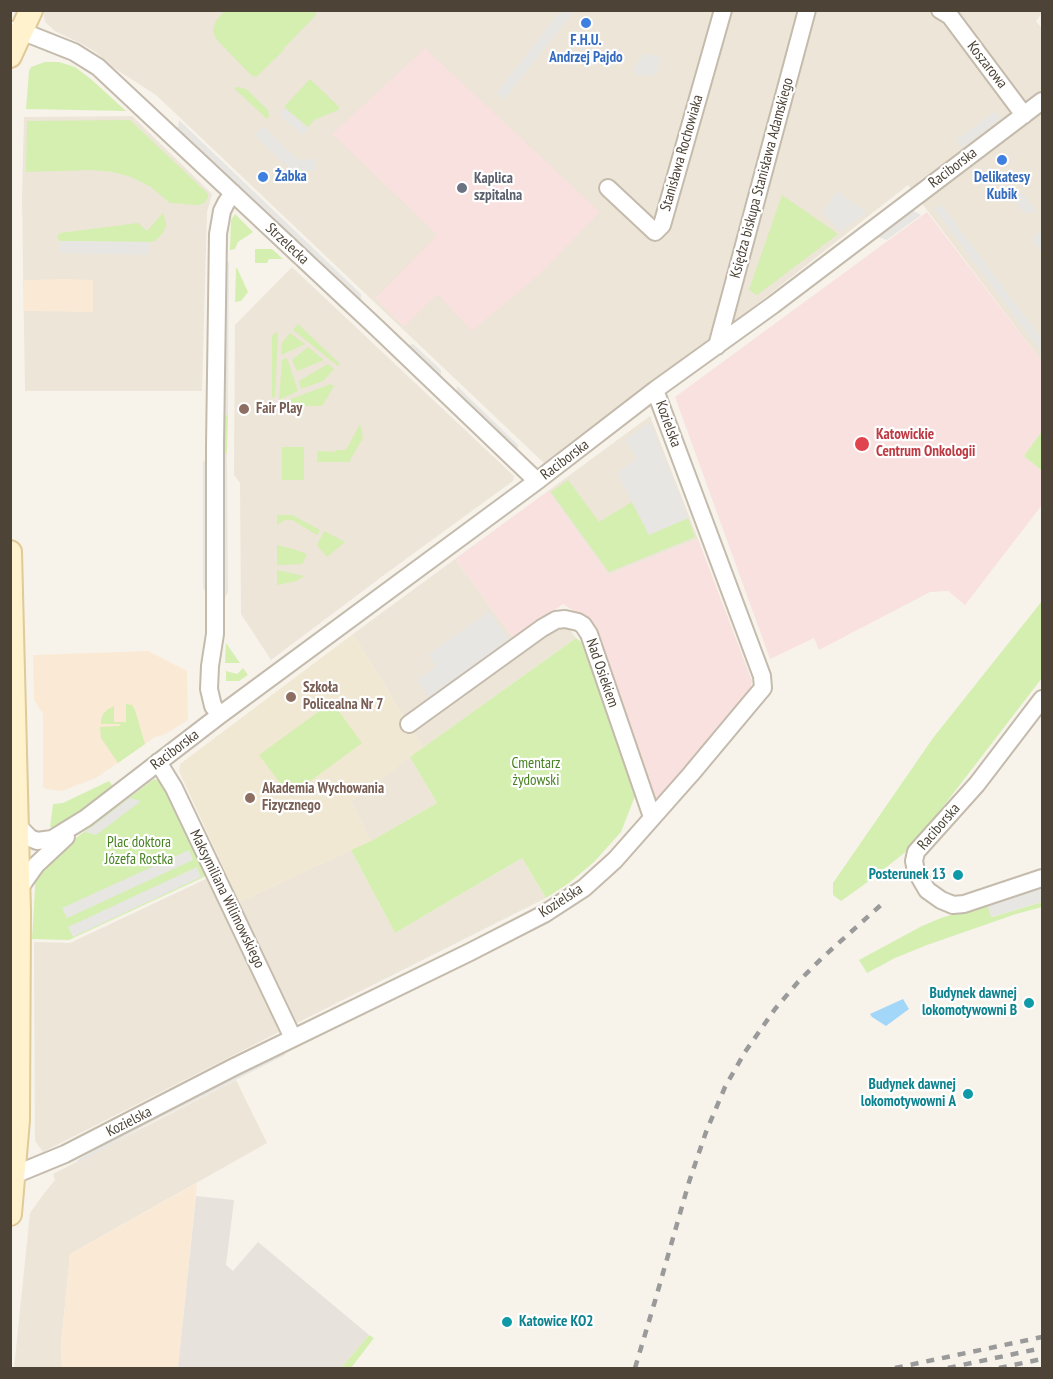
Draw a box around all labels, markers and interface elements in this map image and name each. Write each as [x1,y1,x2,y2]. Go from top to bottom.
marker: F.H.U. Andrzej Pajdo [579,16,593,30]
place label: F.H.U. Andrzej Pajdo [549,32,623,67]
street label: Koszarowa [963,38,1011,92]
street label: Księdza biskupa Stanisława Adamskiego [727,76,797,280]
street label: Stanisława Rochowiaka [657,93,707,213]
street label: Raciborska [925,144,981,192]
marker: Delikatesy Kubik [995,153,1009,167]
place label: Żabka [275,168,307,186]
place label: Delikatesy Kubik [974,169,1030,204]
marker: Żabka [256,170,270,184]
place label: Kaplica szpitalna [474,170,522,205]
marker: Kaplica szpitalna [455,181,469,195]
street label: Strzelecka [262,219,312,269]
street label: Kozielska [651,398,685,450]
place label: Fair Play [256,400,302,418]
marker: Fair Play [237,402,251,416]
place label: Katowickie Centrum Onkologii [876,426,975,461]
marker: Katowickie Centrum Onkologii [853,435,871,453]
street label: Raciborska [537,436,593,484]
street label: Nad Osiekiem [582,636,622,710]
place label: Szkoła Policealna Nr 7 [303,679,383,714]
marker: Szkoła Policealna Nr 7 [284,690,298,704]
street label: Raciborska [147,726,203,774]
park label: Cmentarz żydowski [512,755,560,790]
place label: Akademia Wychowania Fizycznego [262,780,384,815]
marker: Akademia Wychowania Fizycznego [243,791,257,805]
street label: Raciborska [914,800,964,854]
street label: Maksymiliana Wilimowskiego [186,827,268,971]
park label: Plac doktora Józefa Rostka [105,834,173,869]
place label: Posterunek 13 [869,866,946,884]
marker: Posterunek 13 [951,868,965,882]
street label: Kozielska [536,880,586,922]
place label: Budynek dawnej lokomotywowni B [922,985,1017,1020]
marker: Budynek dawnej lokomotywowni B [1022,996,1036,1010]
place label: Budynek dawnej lokomotywowni A [861,1076,956,1111]
marker: Budynek dawnej lokomotywowni A [961,1087,975,1101]
street label: Kozielska [103,1103,155,1141]
place label: Katowice KO2 [519,1313,593,1331]
marker: Katowice KO2 [500,1315,514,1329]

